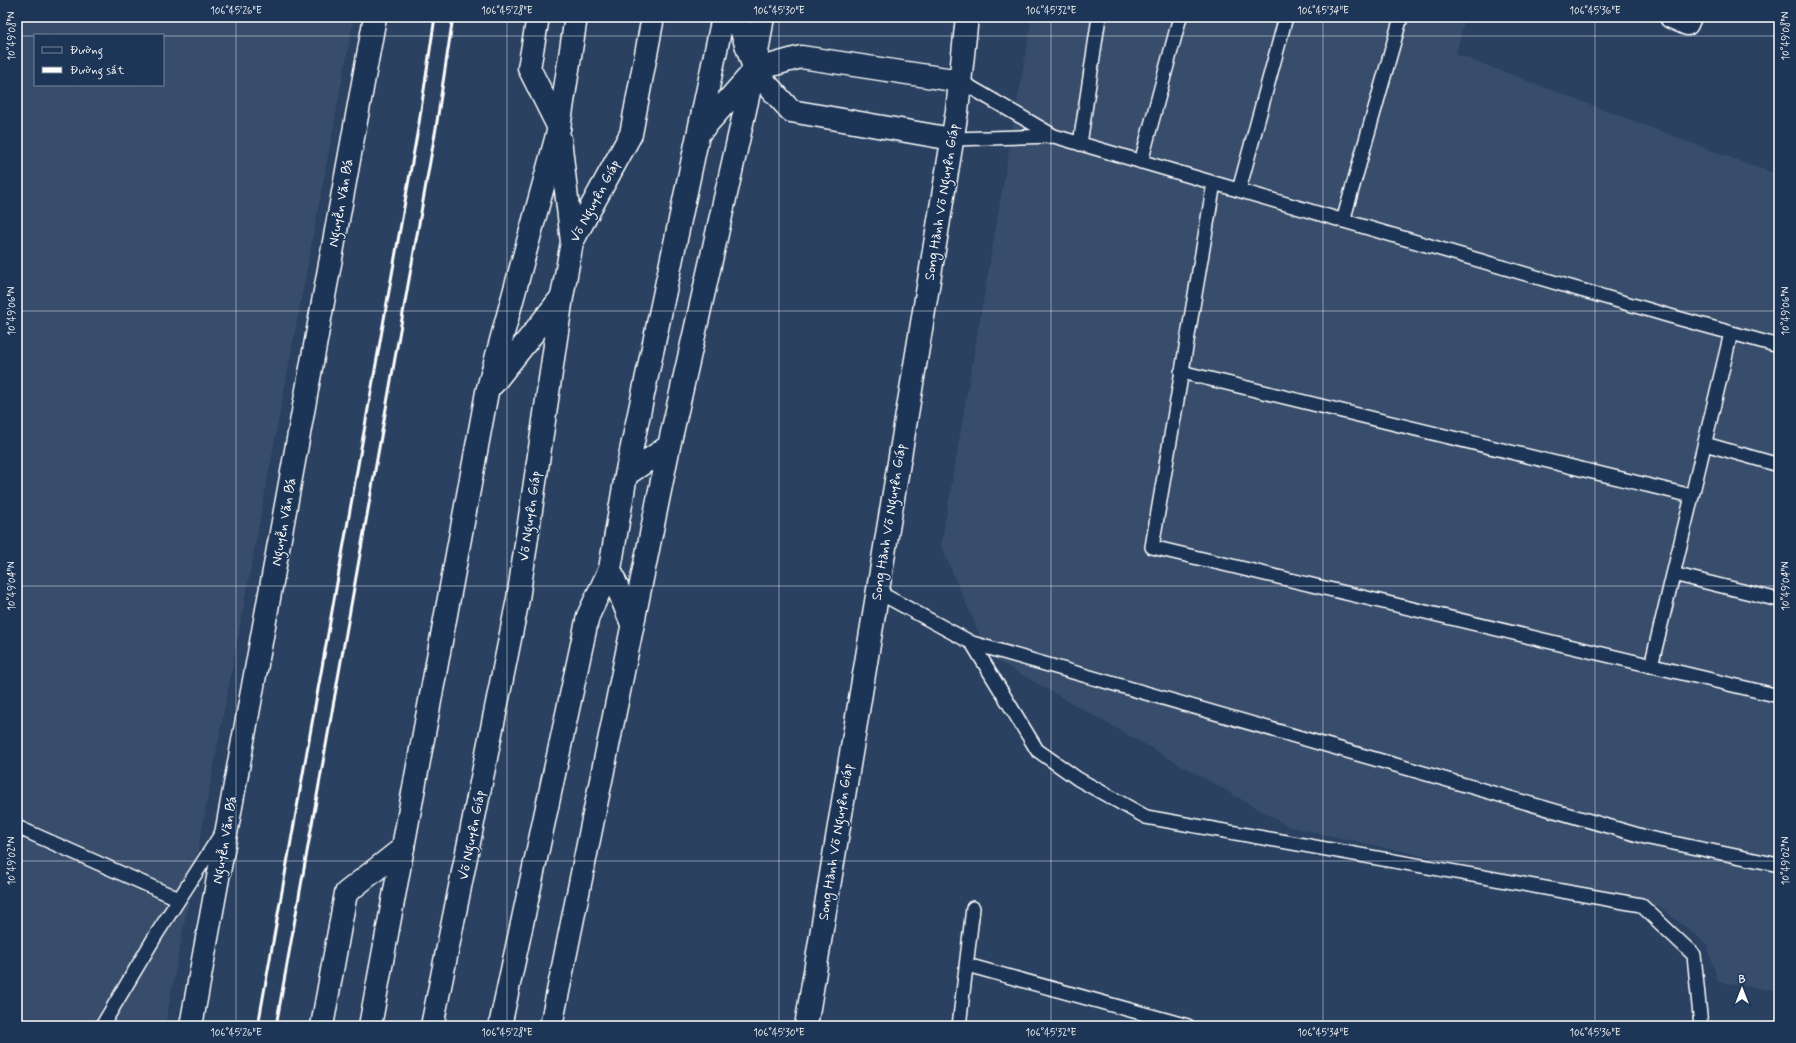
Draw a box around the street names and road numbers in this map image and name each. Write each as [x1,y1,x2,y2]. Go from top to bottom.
street label: Song Hành Võ Nguyên Giáp [921,122,965,282]
street label: Võ Nguyên Giáp [566,157,626,246]
street label: Nguyễn Văn Bá [324,158,360,249]
street label: Song Hành Võ Nguyên Giáp [868,442,912,602]
street label: Võ Nguyên Giáp [515,470,547,563]
street label: Nguyễn Văn Bá [267,477,303,568]
street label: Song Hành Võ Nguyên Giáp [815,762,859,922]
street label: Võ Nguyên Giáp [454,789,491,882]
street label: Nguyễn Văn Bá [208,795,244,886]

